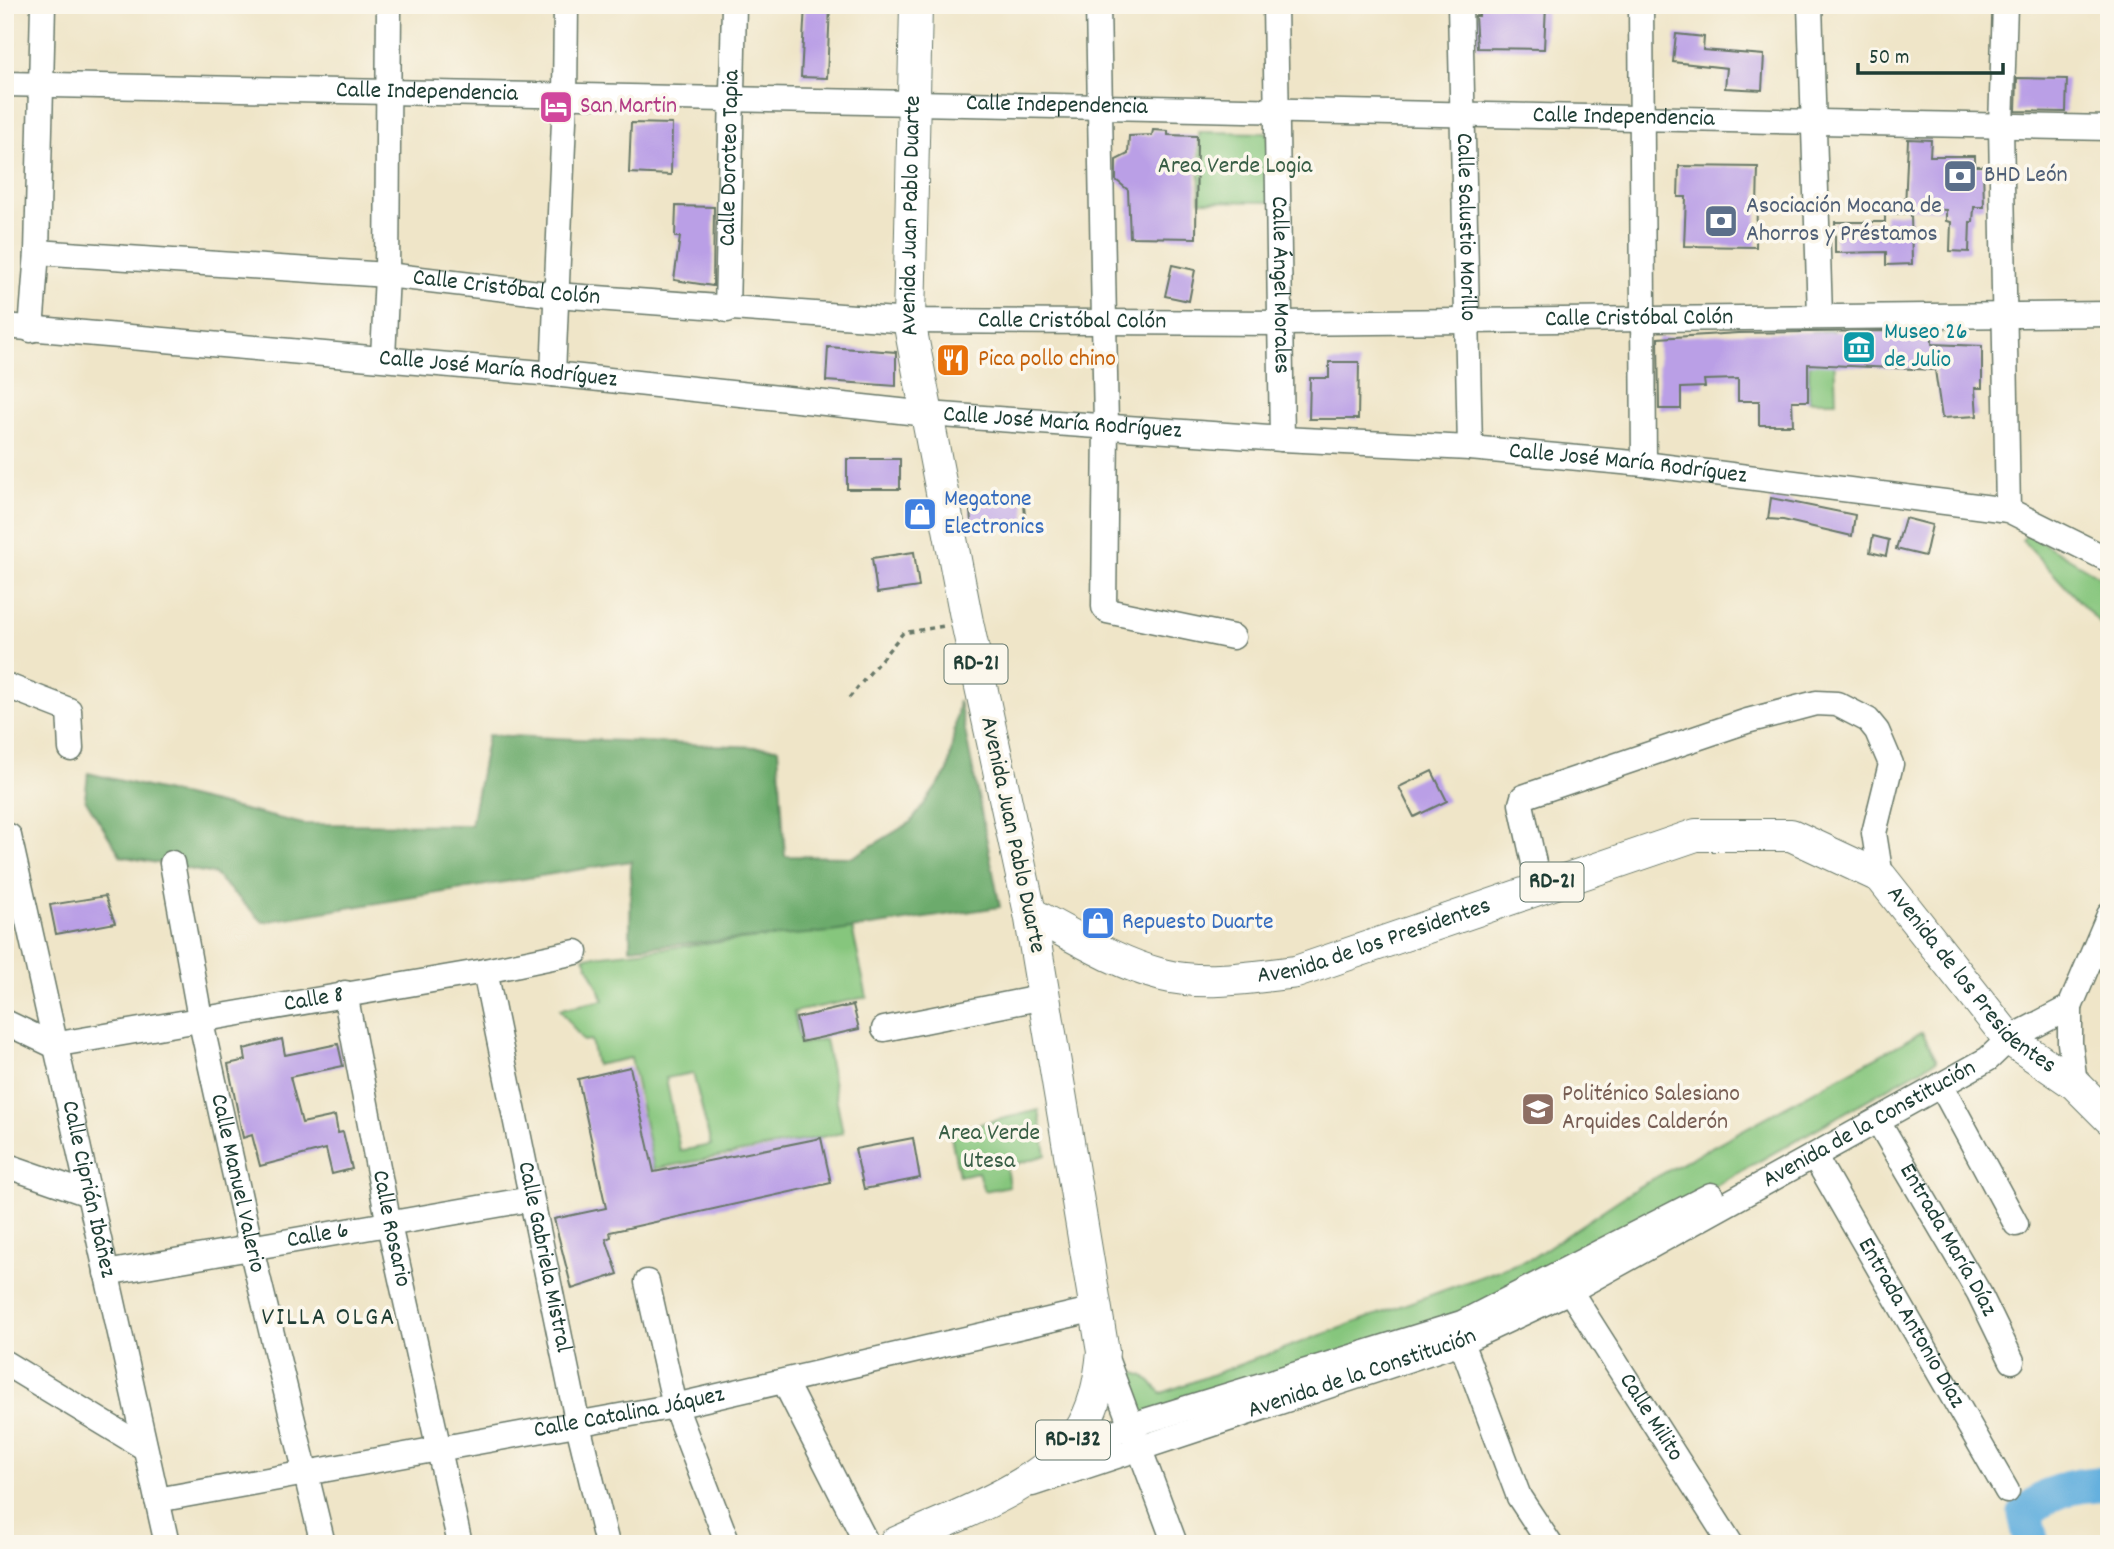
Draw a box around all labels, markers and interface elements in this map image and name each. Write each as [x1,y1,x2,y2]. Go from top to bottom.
scale bar [1858,32,2004,76]
text: 50 m [1869,44,1909,74]
street label: Calle Doroteo Tapia [711,69,750,247]
street label: Calle Independencia [336,74,519,112]
street label: Calle Independencia [965,87,1149,125]
hotel icon: San Martin [537,88,575,126]
place label: San Martin [580,90,677,124]
street label: Avenida Juan Pablo Duarte [892,95,931,339]
street label: Calle Independencia [1532,99,1716,137]
street label: Calle Salustio Morillo [1446,132,1484,321]
park label: Area Verde Logia [1158,150,1313,184]
bank icon: BHD León [1941,157,1979,195]
place label: BHD León [1984,159,2068,193]
place label: Asociación Mocana de Ahorros y Préstamos [1746,190,1942,252]
street label: Calle Ángel Morales [1261,196,1298,374]
bank icon: Asociación Mocana de Ahorros y Préstamos [1702,202,1740,240]
street label: Calle Cristóbal Colón [411,261,601,315]
street label: Calle Cristóbal Colón [1545,301,1733,337]
street label: Calle Cristóbal Colón [978,304,1166,339]
place label: Museo 26 de Julio [1884,316,1968,378]
museum icon: Museo 26 de Julio [1840,328,1878,366]
restaurant icon: Pica pollo chino [934,341,972,379]
street label: Calle José María Rodríguez [378,342,619,398]
place label: Pica pollo chino [978,343,1116,377]
street label: Calle José María Rodríguez [942,398,1183,449]
street label: Calle José María Rodríguez [1507,435,1749,494]
place label: Megatone Electronics [944,483,1045,545]
shop icon: Megatone Electronics [901,495,939,533]
road number: RD-21 [944,644,1007,684]
street label: Avenida Juan Pablo Duarte [970,714,1054,956]
road number: RD-21 [1520,862,1584,902]
street label: Avenida de los Presidentes [1878,879,2063,1083]
street label: Avenida de los Presidentes [1255,890,1495,994]
shop icon: Repuesto Duarte [1079,904,1117,942]
place label: Repuesto Duarte [1122,906,1274,940]
street label: Calle 8 [281,978,347,1022]
street label: Avenida de la Constitución [1757,1052,1982,1198]
place label: Politénico Salesiano Arquides Calderón [1562,1078,1740,1140]
school or university icon: Politénico Salesiano Arquides Calderón [1519,1090,1557,1128]
street label: Calle Manuel Valerio [200,1091,273,1276]
street label: Calle Ciprián Ibáñez [52,1098,124,1281]
park label: Area Verde Utesa [938,1117,1040,1179]
street label: Entrada María Díaz [1890,1157,2005,1322]
street label: Calle Gabriela Mistral [507,1159,580,1356]
street label: Calle Rosario [362,1167,419,1290]
street label: Calle 6 [284,1214,351,1258]
street label: Entrada Antonio Díaz [1848,1232,1973,1415]
district label: VILLA OLGA [262,1300,396,1337]
street label: Avenida de la Constitución [1244,1320,1482,1428]
street label: Calle Milito [1610,1367,1691,1468]
street label: Calle Catalina Jáquez [531,1378,728,1448]
road number: RD-132 [1036,1420,1110,1460]

